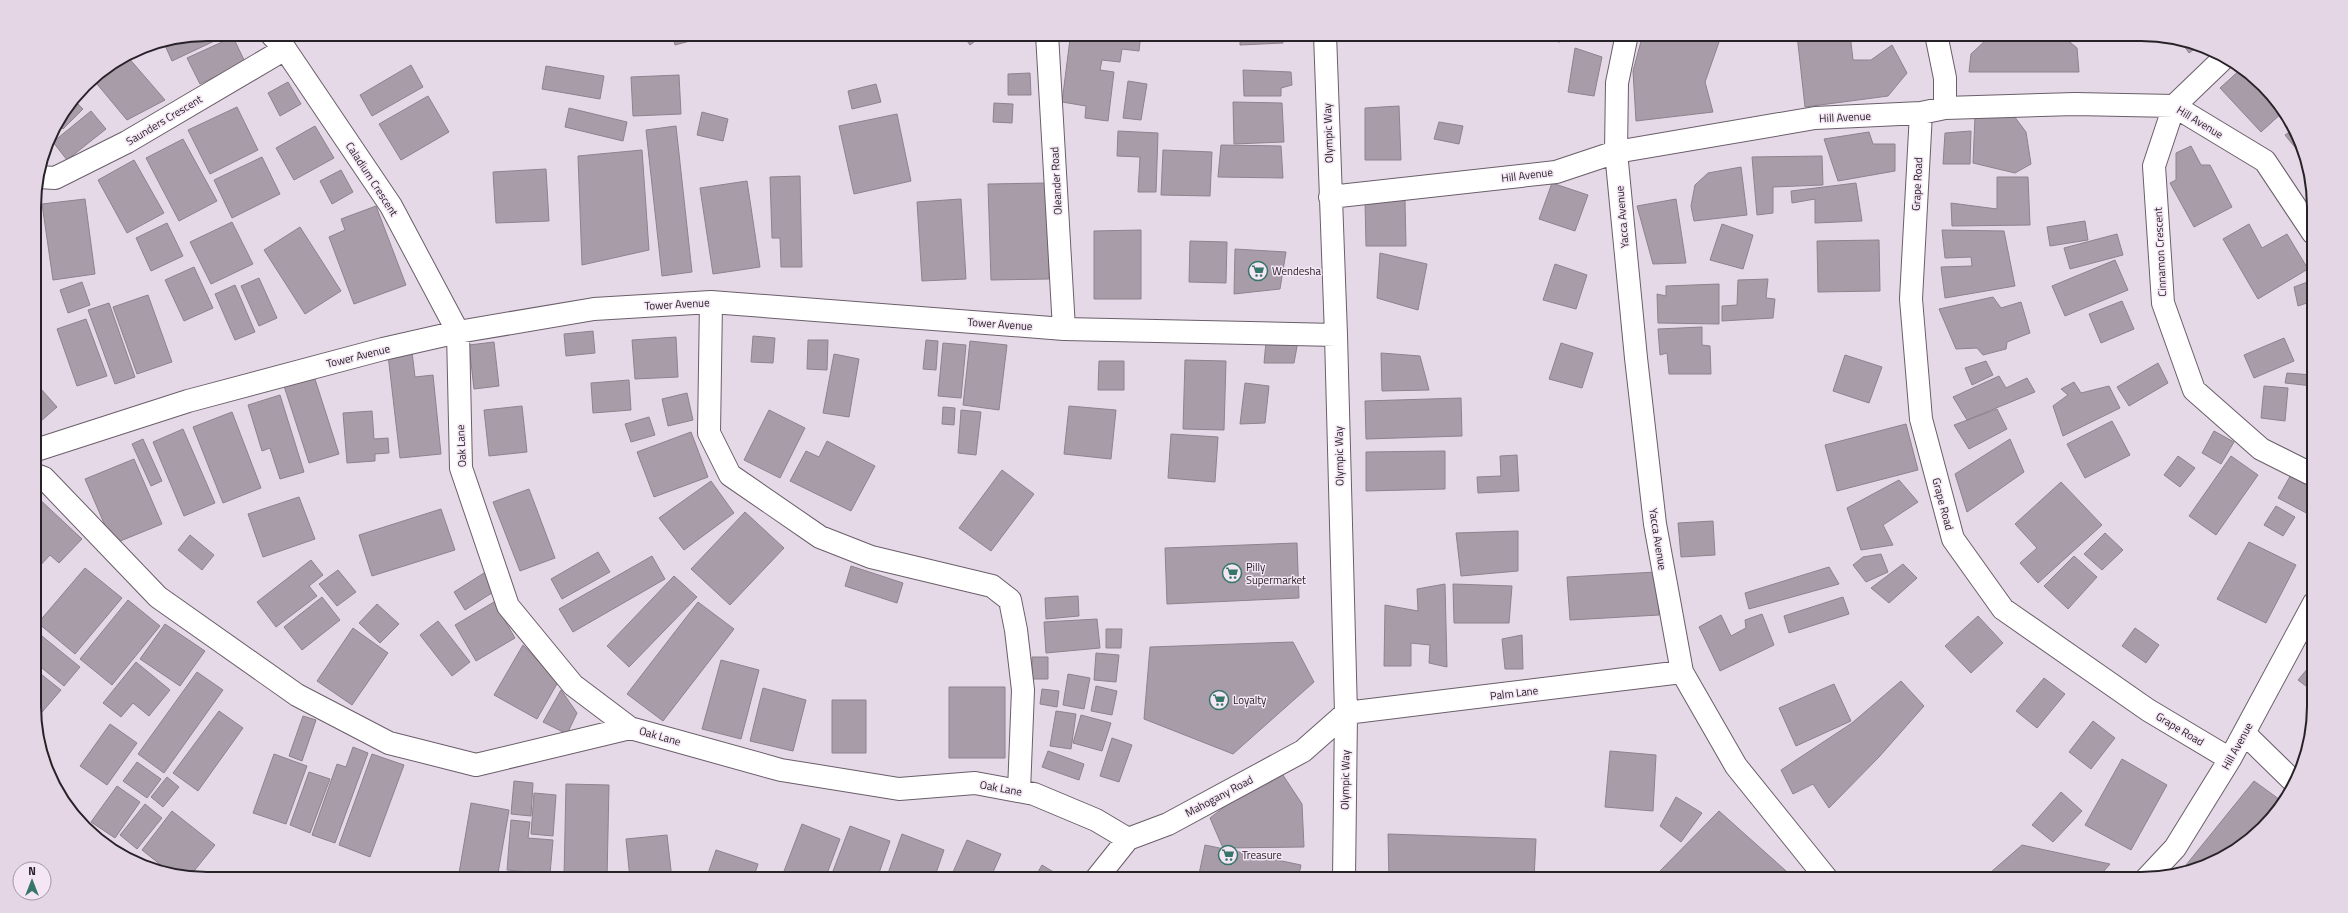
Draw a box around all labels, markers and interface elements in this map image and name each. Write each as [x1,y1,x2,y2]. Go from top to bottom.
street label: Saunders Crescent [123,91,205,149]
street label: Olympic Way [1319,102,1337,163]
street label: Hill Avenue [2174,102,2227,142]
street label: Hill Avenue [1819,108,1872,126]
street label: Caladium Crescent [342,139,402,219]
street label: Oleander Road [1046,146,1066,215]
street label: Grape Road [1908,157,1926,211]
street label: Hill Avenue [1500,164,1554,186]
street label: Yacca Avenue [1611,185,1633,249]
street label: Cinnamon Crescent [2150,207,2170,297]
supermarket icon: Wendesha [1247,260,1269,282]
place label: Wendesha [1272,263,1321,279]
street label: Tower Avenue [644,294,710,314]
street label: Tower Avenue [967,314,1033,334]
street label: Tower Avenue [324,340,392,372]
street label: Oak Lane [452,424,470,468]
street label: Olympic Way [1330,425,1348,486]
street label: Grape Road [1928,476,1958,532]
street label: Yacca Avenue [1645,507,1671,572]
place label: Pilly Supermarket [1246,559,1306,588]
supermarket icon: Pilly Supermarket [1221,562,1243,584]
street label: Palm Lane [1489,682,1539,704]
supermarket icon: Loyalty [1208,689,1230,711]
place label: Loyalty [1233,692,1267,708]
street label: Grape Road [2153,708,2207,750]
street label: Hill Avenue [2217,719,2257,773]
street label: Oak Lane [637,722,683,750]
street label: Olympic Way [1336,749,1354,810]
street label: Mahogany Road [1182,771,1256,821]
street label: Oak Lane [979,776,1024,800]
supermarket icon: Treasure [1217,844,1239,866]
place label: Treasure [1242,847,1282,863]
north arrow [12,861,52,901]
text: N [28,863,36,879]

